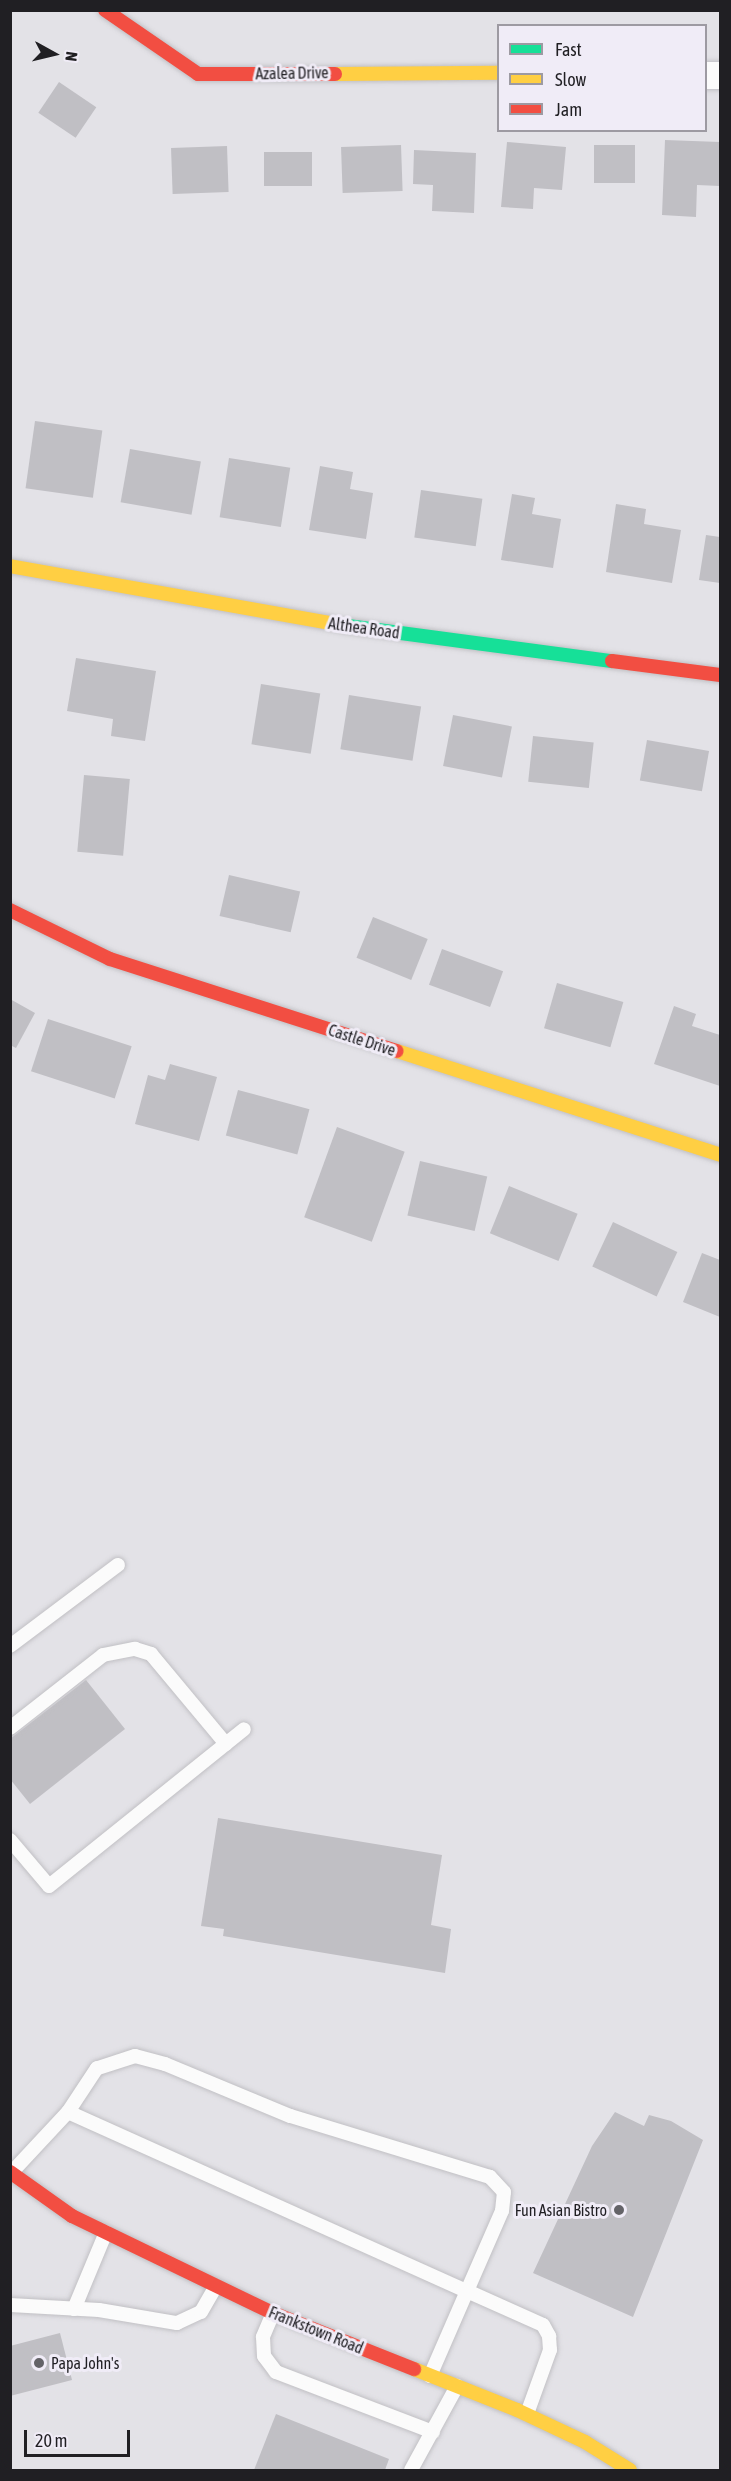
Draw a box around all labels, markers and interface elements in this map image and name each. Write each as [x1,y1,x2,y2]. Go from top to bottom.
north arrow [24,24,84,84]
legend [497,24,707,132]
text: Fast [555,39,582,60]
text: N [62,51,81,62]
street label: Azalea Drive [255,63,329,83]
text: Slow [555,69,586,90]
text: Jam [555,99,582,120]
street label: Althea Road [327,613,401,643]
street label: Castle Drive [326,1020,398,1060]
place label: Fun Asian Bistro [515,2200,607,2220]
marker: Fun Asian Bistro [612,2203,626,2217]
street label: Frankstown Road [266,2302,366,2358]
place label: Papa John's [51,2353,119,2373]
marker: Papa John's [32,2356,46,2370]
scale bar [27,2418,134,2456]
text: 20 m [35,2430,67,2451]

